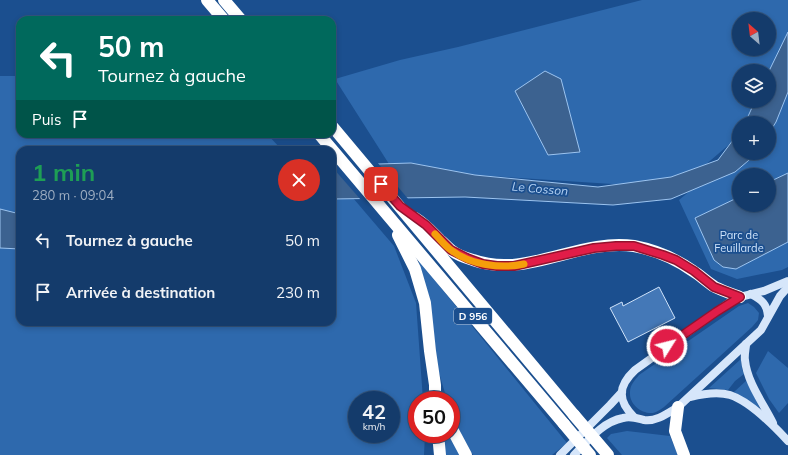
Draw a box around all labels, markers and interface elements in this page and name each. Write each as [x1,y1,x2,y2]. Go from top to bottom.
north arrow [732,12,776,56]
map controls [732,12,776,212]
text: 50 m [98,29,164,64]
icon: left [32,32,84,84]
text: Tournez à gauche [98,64,246,87]
button: layers [732,64,776,108]
icon: arrive [69,108,91,130]
text: Puis [32,110,61,129]
button: + [732,116,776,160]
text: 1 min [32,157,95,187]
button: close [278,159,320,201]
pin [364,167,398,201]
button: − [732,168,776,212]
icon: arrive [370,173,392,195]
water label: Le Cosson [511,179,569,198]
text: 280 m · 09:04 [32,187,114,203]
park label: Parc de Feuillarde [714,228,764,255]
icon: left [32,229,54,251]
text: Tournez à gauche [66,231,193,250]
text: 50 m [285,231,320,250]
icon: arrive [32,281,54,303]
text: Arrivée à destination [66,283,215,302]
text: 230 m [276,283,320,302]
road number: D 956 [454,308,492,324]
position arrow [646,325,688,367]
speed limit sign: 50 [408,391,460,443]
text: 42 [362,399,386,424]
text: km/h [363,420,385,433]

